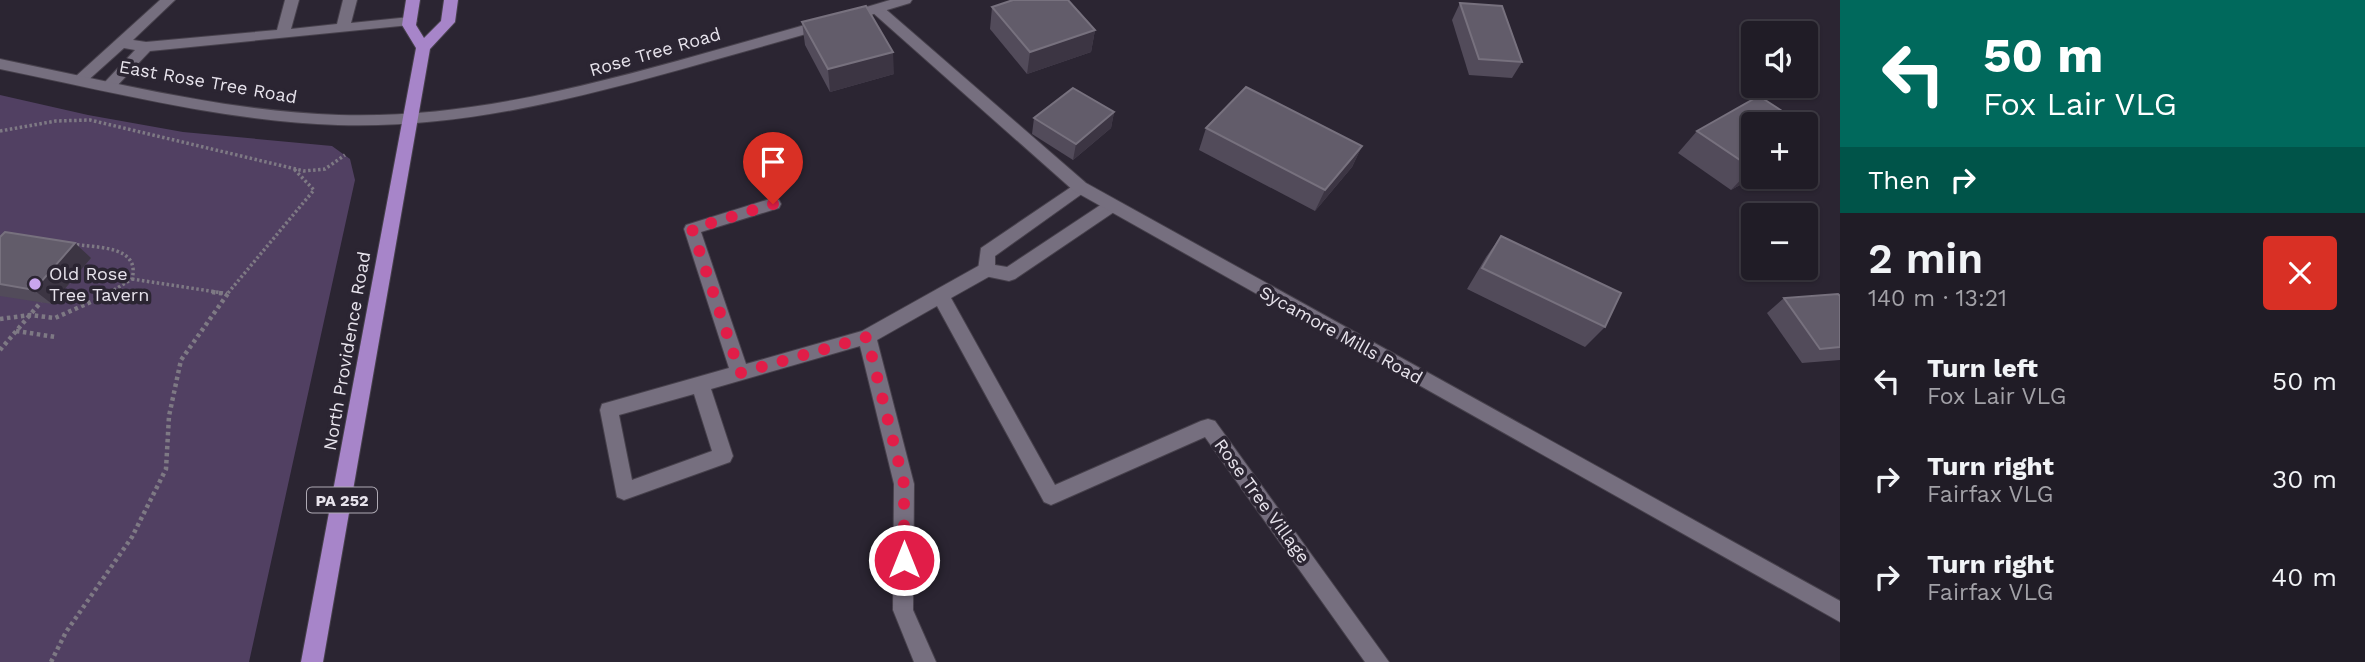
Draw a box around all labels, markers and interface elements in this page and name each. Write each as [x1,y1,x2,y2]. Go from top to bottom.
map controls [1741,21,1818,280]
button: sound [1741,21,1818,98]
street label: Rose Tree Road [587,23,723,80]
text: 50 m [1983,26,2103,84]
icon: left [1868,28,1959,119]
street label: East Rose Tree Road [117,56,299,108]
text: Fox Lair VLG [1983,85,2177,123]
button: + [1741,112,1818,189]
pin [743,132,803,204]
icon: arrive [754,143,792,181]
icon: right [1944,161,1982,199]
text: Then [1868,165,1930,195]
button: − [1741,203,1818,280]
text: 2 min [1868,234,1983,283]
button: close [2263,236,2337,310]
street label: North Providence Road [319,250,374,452]
place label: Old Rose Tree Tavern [49,263,149,305]
marker: Old Rose Tree Tavern [27,276,43,292]
street label: Sycamore Mills Road [1256,281,1426,388]
text: 140 m · 13:21 [1868,285,2007,312]
text: Turn left [1927,353,2038,383]
icon: left [1868,362,1906,400]
text: 50 m [2272,366,2337,396]
text: Fox Lair VLG [1927,383,2066,410]
street label: Rose Tree Village [1210,434,1315,567]
text: Turn right [1927,451,2054,481]
icon: right [1868,460,1906,498]
text: 30 m [2272,464,2337,494]
text: Fairfax VLG [1927,481,2053,508]
road number: PA 252 [307,488,377,512]
position arrow [867,523,941,597]
text: Turn right [1927,549,2054,579]
icon: right [1868,558,1906,596]
text: 40 m [2271,562,2337,592]
text: Fairfax VLG [1927,579,2053,606]

